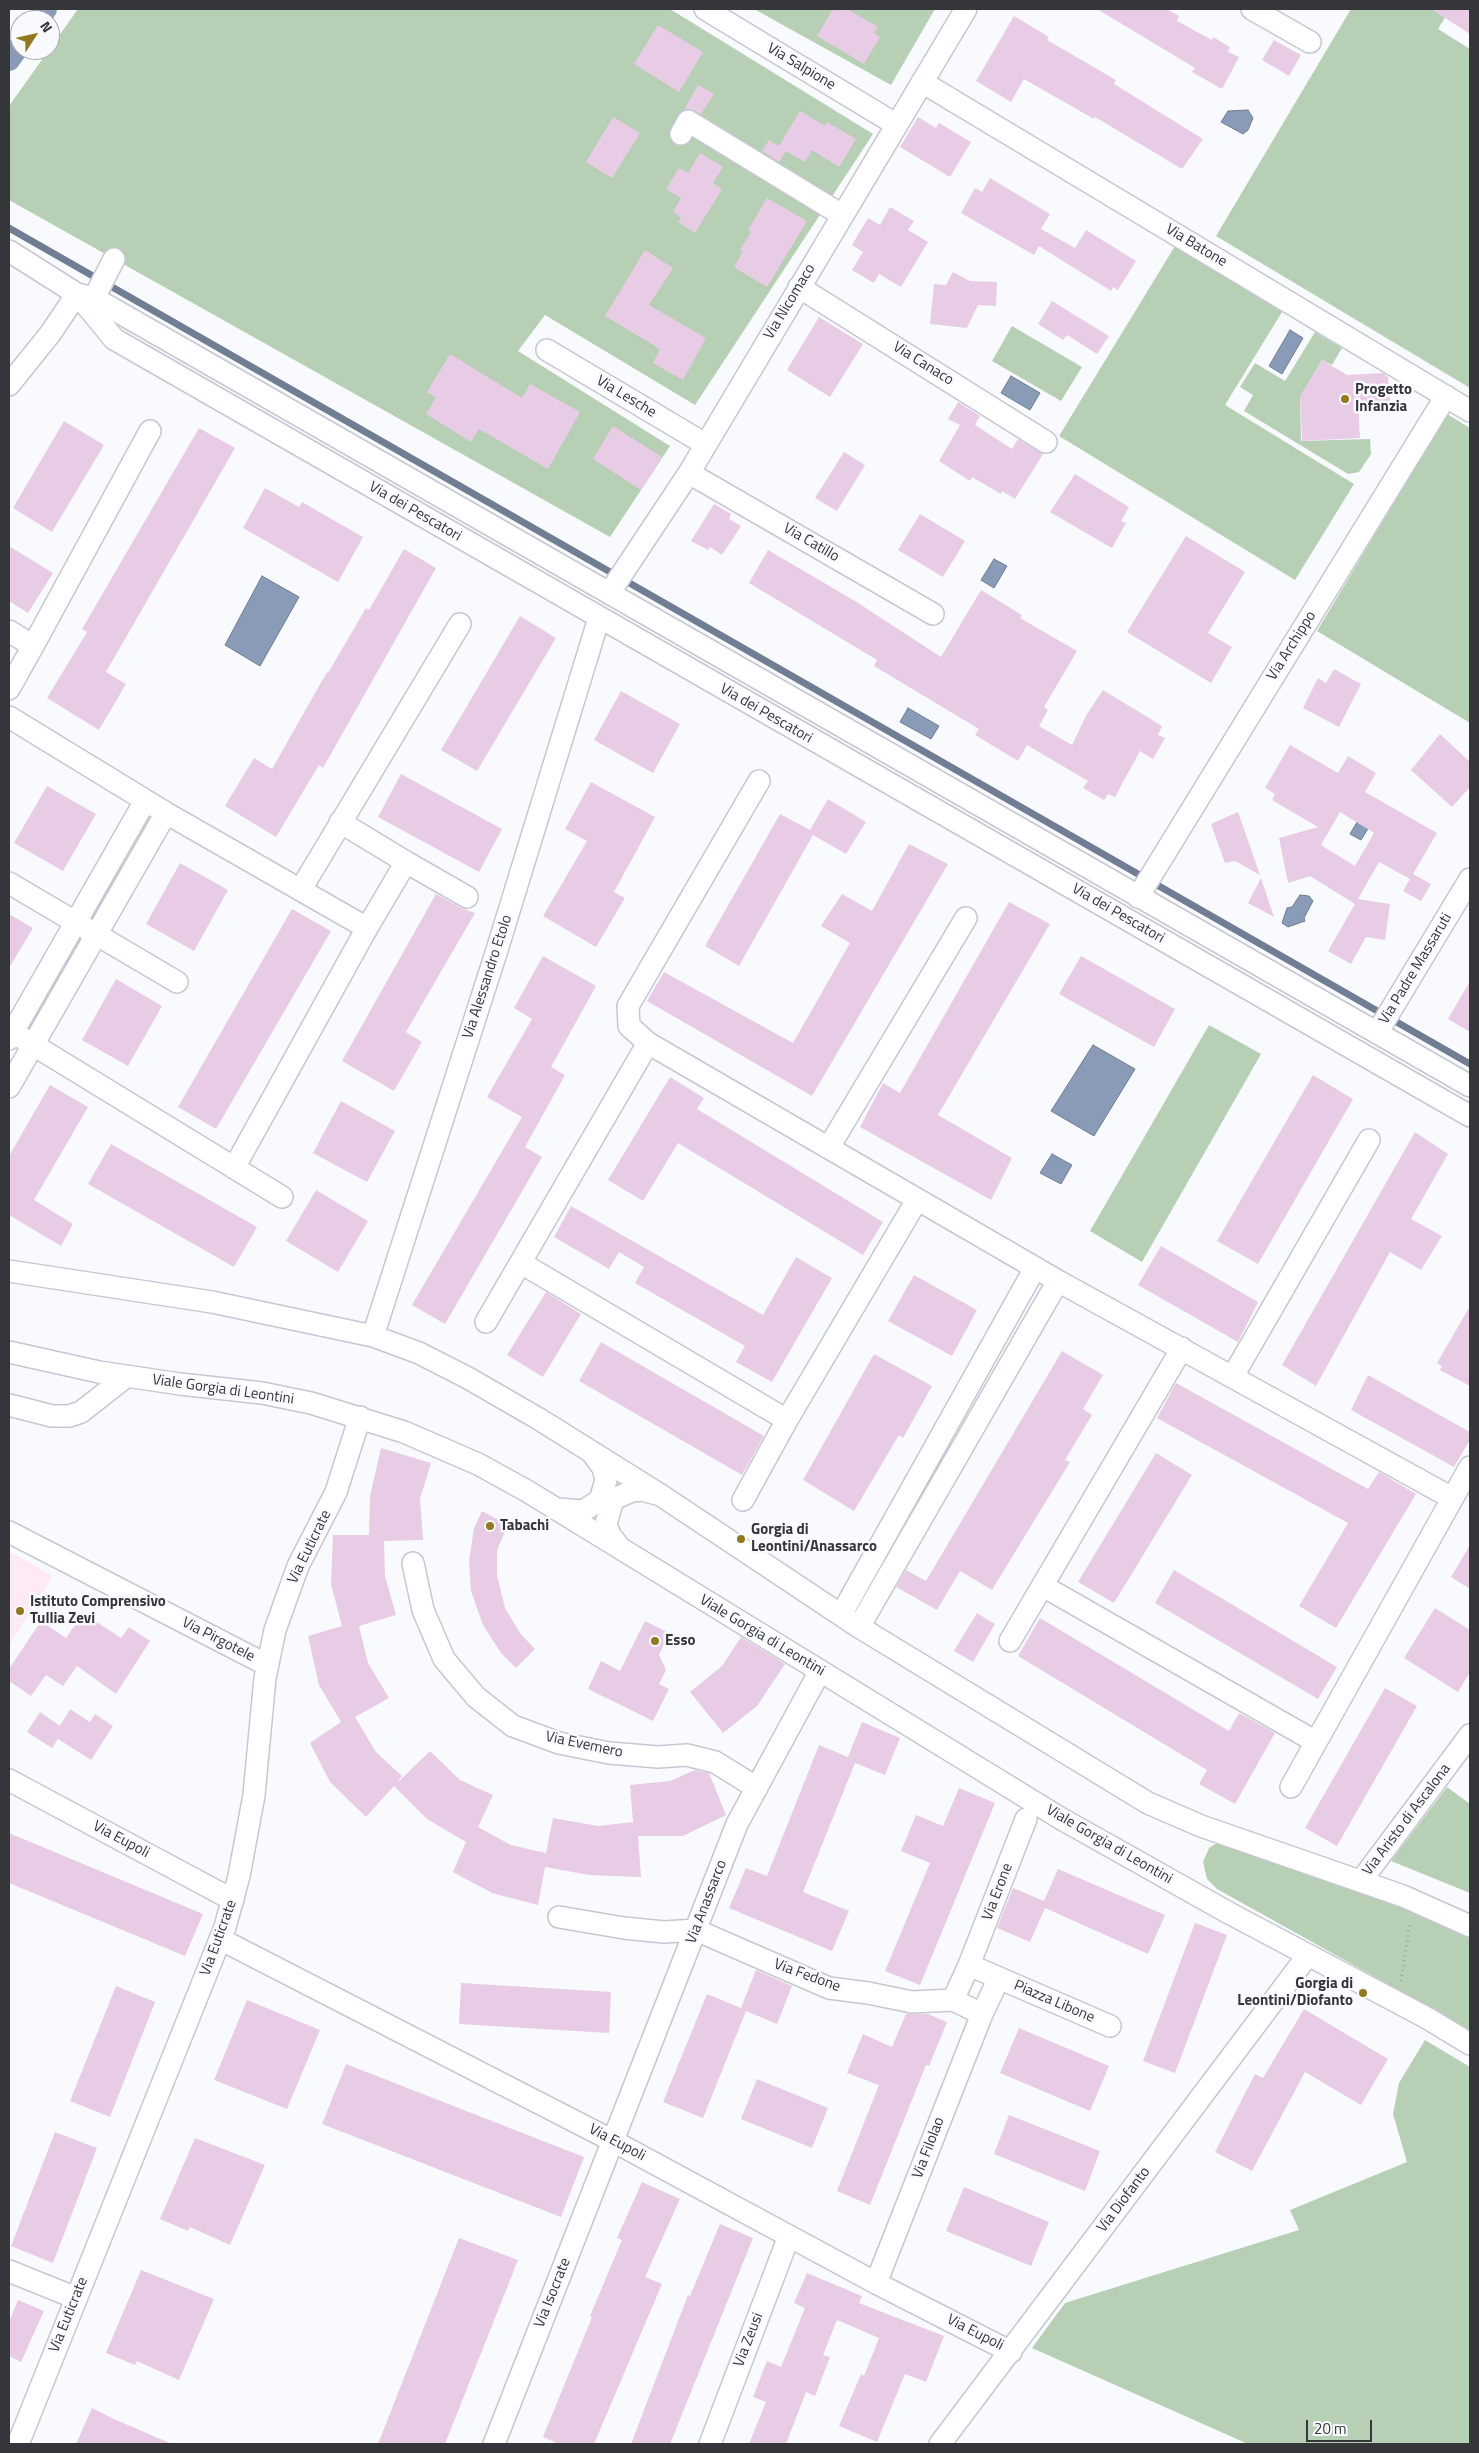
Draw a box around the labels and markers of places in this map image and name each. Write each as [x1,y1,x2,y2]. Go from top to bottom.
place label: Progetto Infanzia [1355,381,1412,416]
marker: Progetto Infanzia [1339,393,1351,405]
place label: Tabachi [500,1517,549,1535]
marker: Tabachi [484,1520,496,1532]
place label: Gorgia di Leontini/Anassarco [751,1521,877,1556]
marker: Gorgia di Leontini/Anassarco [735,1533,747,1545]
place label: Istituto Comprensivo Tullia Zevi [30,1593,166,1628]
marker: Istituto Comprensivo Tullia Zevi [14,1605,26,1617]
place label: Esso [665,1632,695,1650]
marker: Esso [649,1635,661,1647]
place label: Gorgia di Leontini/Diofanto [1237,1975,1353,2010]
marker: Gorgia di Leontini/Diofanto [1357,1987,1369,1999]

